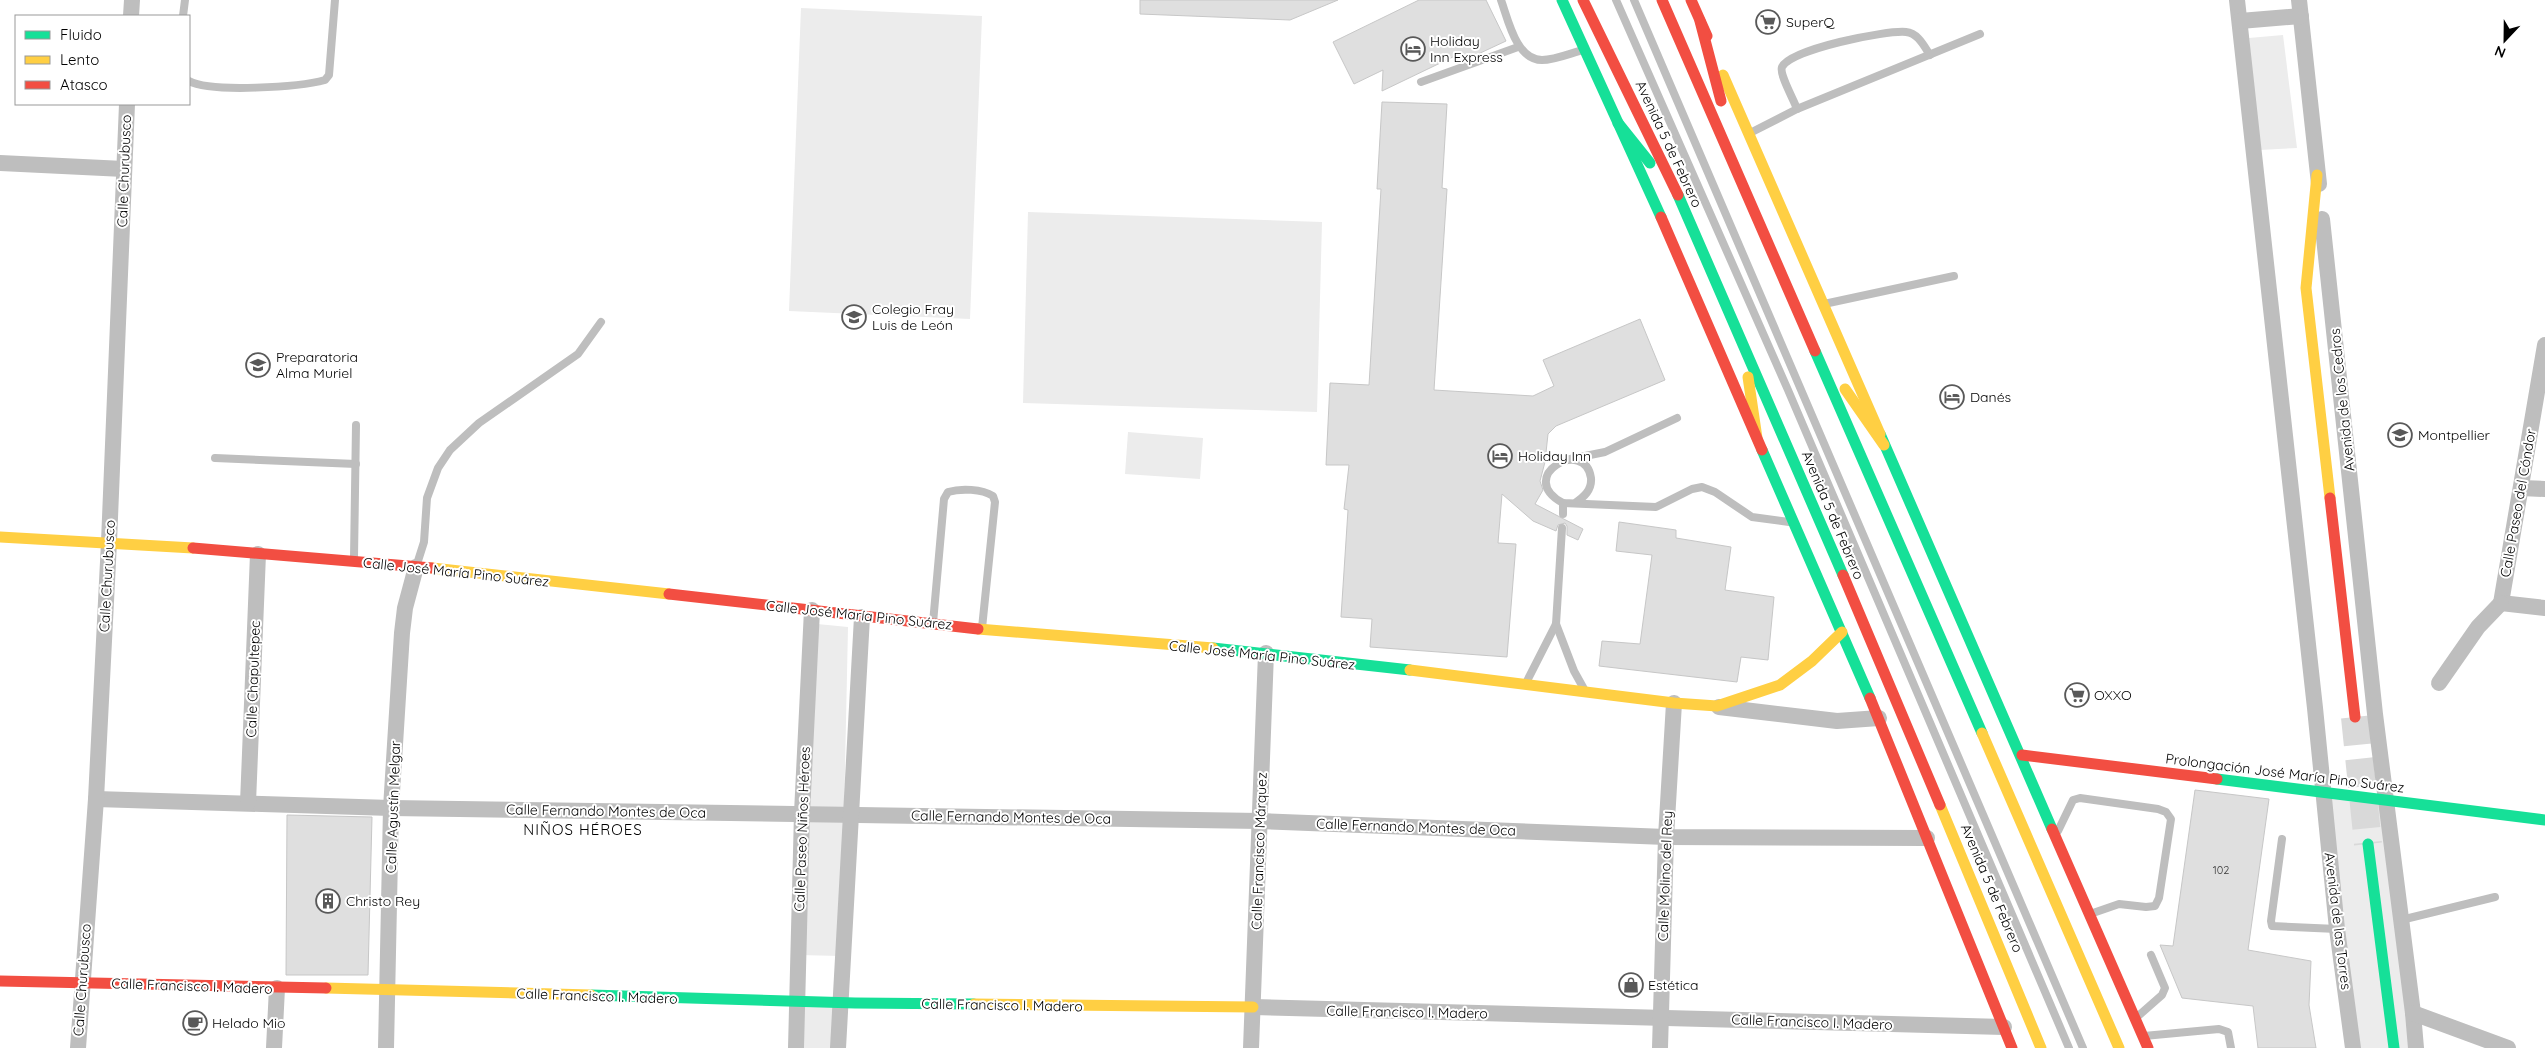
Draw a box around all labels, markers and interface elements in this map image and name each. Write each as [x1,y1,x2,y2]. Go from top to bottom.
supermarket icon: SuperQ [1755,9,1781,35]
place label: SuperQ [1786,13,1836,31]
legend [15,15,190,105]
north arrow [2480,15,2530,65]
text: Fluido [60,25,102,44]
place label: Holiday Inn Express [1430,32,1503,66]
hotel icon: Holiday Inn Express [1400,36,1426,62]
text: N [2492,42,2508,62]
text: Lento [60,50,99,69]
text: Atasco [60,75,108,94]
street label: Avenida 5 de Febrero [1632,78,1706,210]
street label: Calle Churubusco [113,114,135,228]
place label: Colegio Fray Luis de León [872,300,954,334]
school or university icon: Colegio Fray Luis de León [841,304,867,330]
street label: Avenida de los Cedros [2326,328,2358,472]
place label: Preparatoria Alma Muriel [276,348,358,382]
school or university icon: Preparatoria Alma Muriel [245,352,271,378]
hotel icon: Danés [1939,384,1965,410]
place label: Danés [1970,388,2011,406]
school or university icon: Montpellier [2387,422,2413,448]
place label: Montpellier [2418,426,2491,444]
street label: Calle Paseo del Cóndor [2496,427,2540,579]
hotel icon: Holiday Inn [1487,443,1513,469]
place label: Holiday Inn [1518,447,1591,465]
street label: Avenida 5 de Febrero [1798,448,1868,582]
street label: Calle Churubusco [95,519,119,633]
street label: Calle José María Pino Suárez [362,553,550,591]
street label: Calle José María Pino Suárez [765,596,953,634]
street label: Calle Chapultepec [242,620,264,738]
street label: Calle José María Pino Suárez [1168,636,1356,674]
supermarket icon: OXXO [2064,682,2090,708]
place label: OXXO [2094,686,2132,704]
street label: Calle Agustín Melgar [382,740,404,874]
street label: Calle Paseo Niños Héroes [790,746,814,912]
street label: Prolongación José María Pino Suárez [2165,749,2406,797]
street label: Calle Francisco Márquez [1247,772,1271,930]
street label: Calle Fernando Montes de Oca [506,800,706,822]
street label: Calle Fernando Montes de Oca [911,806,1111,828]
street label: Calle Molino del Rey [1654,810,1676,942]
street label: Calle Fernando Montes de Oca [1316,815,1516,839]
district label: NIÑOS HÉROES [523,820,643,839]
street label: Avenida 5 de Febrero [1957,821,2027,955]
street label: Avenida de las Torres [2321,851,2355,991]
house number: 102 [2213,863,2229,877]
building icon: Christo Rey [315,888,341,914]
place label: Christo Rey [346,892,420,910]
street label: Calle Churubusco [69,923,95,1037]
shop icon: Estética [1618,972,1644,998]
street label: Calle Francisco I. Madero [111,974,273,998]
place label: Estética [1648,976,1699,994]
street label: Calle Francisco I. Madero [516,984,678,1008]
street label: Calle Francisco I. Madero [921,995,1083,1015]
street label: Calle Francisco I. Madero [1326,1002,1488,1022]
cafe icon: Helado Mio [182,1010,208,1036]
street label: Calle Francisco I. Madero [1731,1010,1893,1034]
place label: Helado Mio [212,1014,286,1032]

